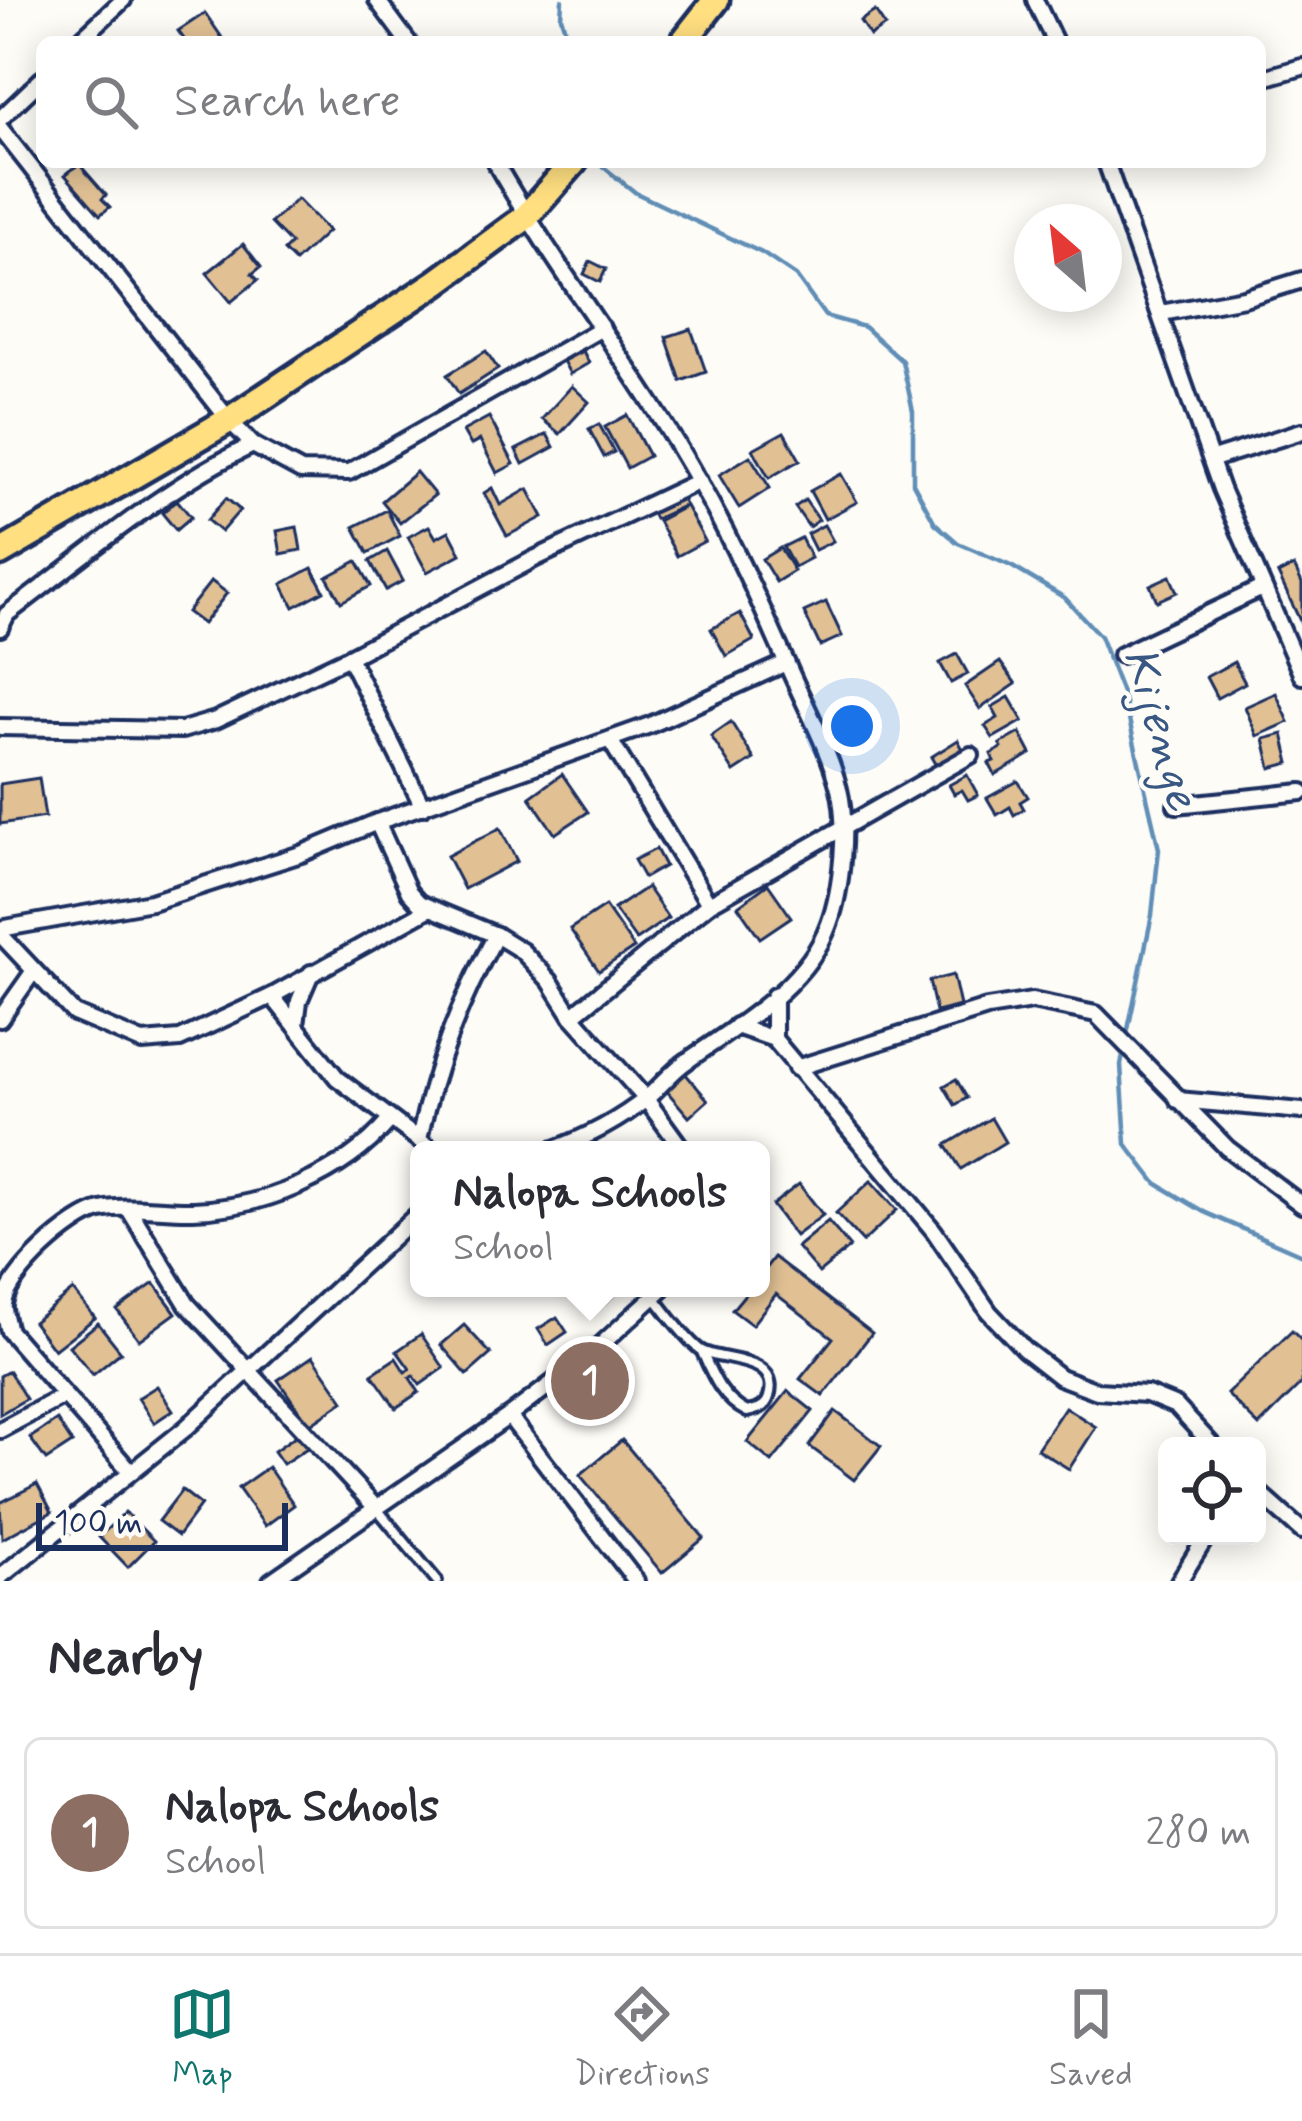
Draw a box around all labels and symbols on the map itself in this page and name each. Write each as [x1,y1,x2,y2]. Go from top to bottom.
north arrow [1014,204,1122,312]
water label: Kijenge [1107,640,1213,818]
your location [822,696,882,756]
pin: 1 [551,1336,629,1426]
scale bar [36,1497,288,1550]

